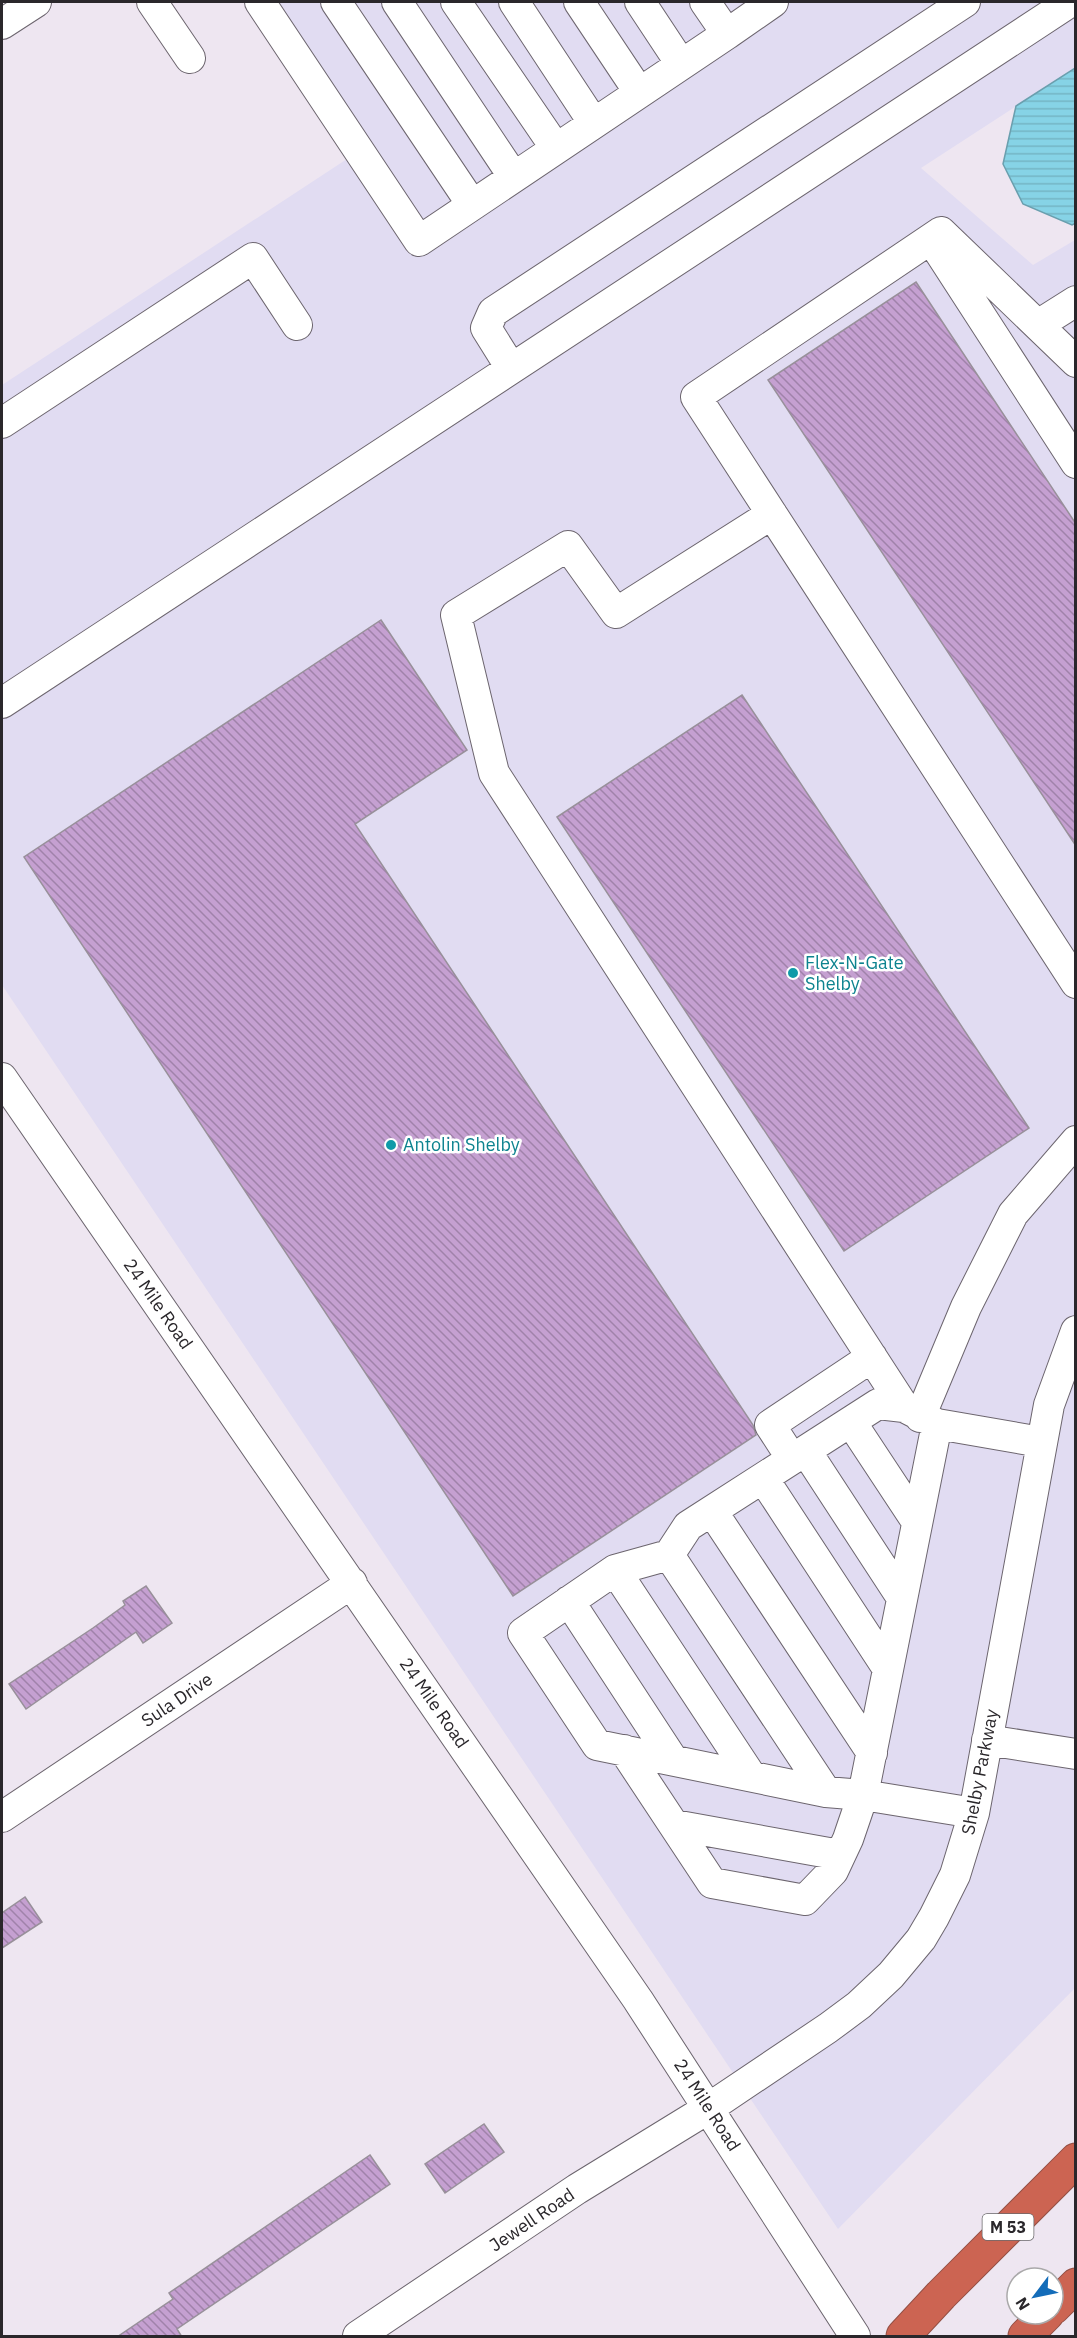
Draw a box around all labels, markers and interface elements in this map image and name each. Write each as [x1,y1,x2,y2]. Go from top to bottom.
place label: Flex-N-Gate Shelby [805,951,904,995]
marker: Flex-N-Gate Shelby [786,966,800,980]
place label: Antolin Shelby [403,1133,520,1156]
marker: Antolin Shelby [384,1138,398,1152]
street label: 24 Mile Road [119,1254,198,1353]
street label: 24 Mile Road [395,1653,474,1752]
street label: Sula Drive [137,1667,217,1732]
street label: Shelby Parkway [956,1707,1003,1837]
street label: 24 Mile Road [669,2054,746,2155]
street label: Jewell Road [485,2183,579,2256]
road number: M 53 [982,2214,1034,2240]
north arrow [1005,2266,1065,2326]
text: N [1011,2294,1034,2314]

